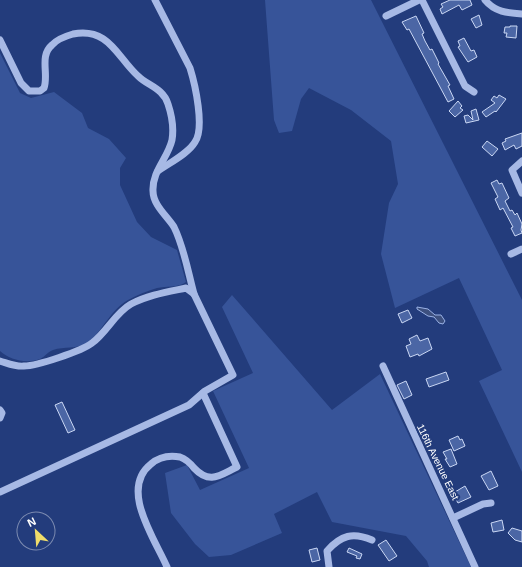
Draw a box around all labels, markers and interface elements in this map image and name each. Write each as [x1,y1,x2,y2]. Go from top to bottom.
street label: 116th Avenue East [415,422,461,502]
north arrow [16,511,56,551]
text: N [25,515,38,529]

